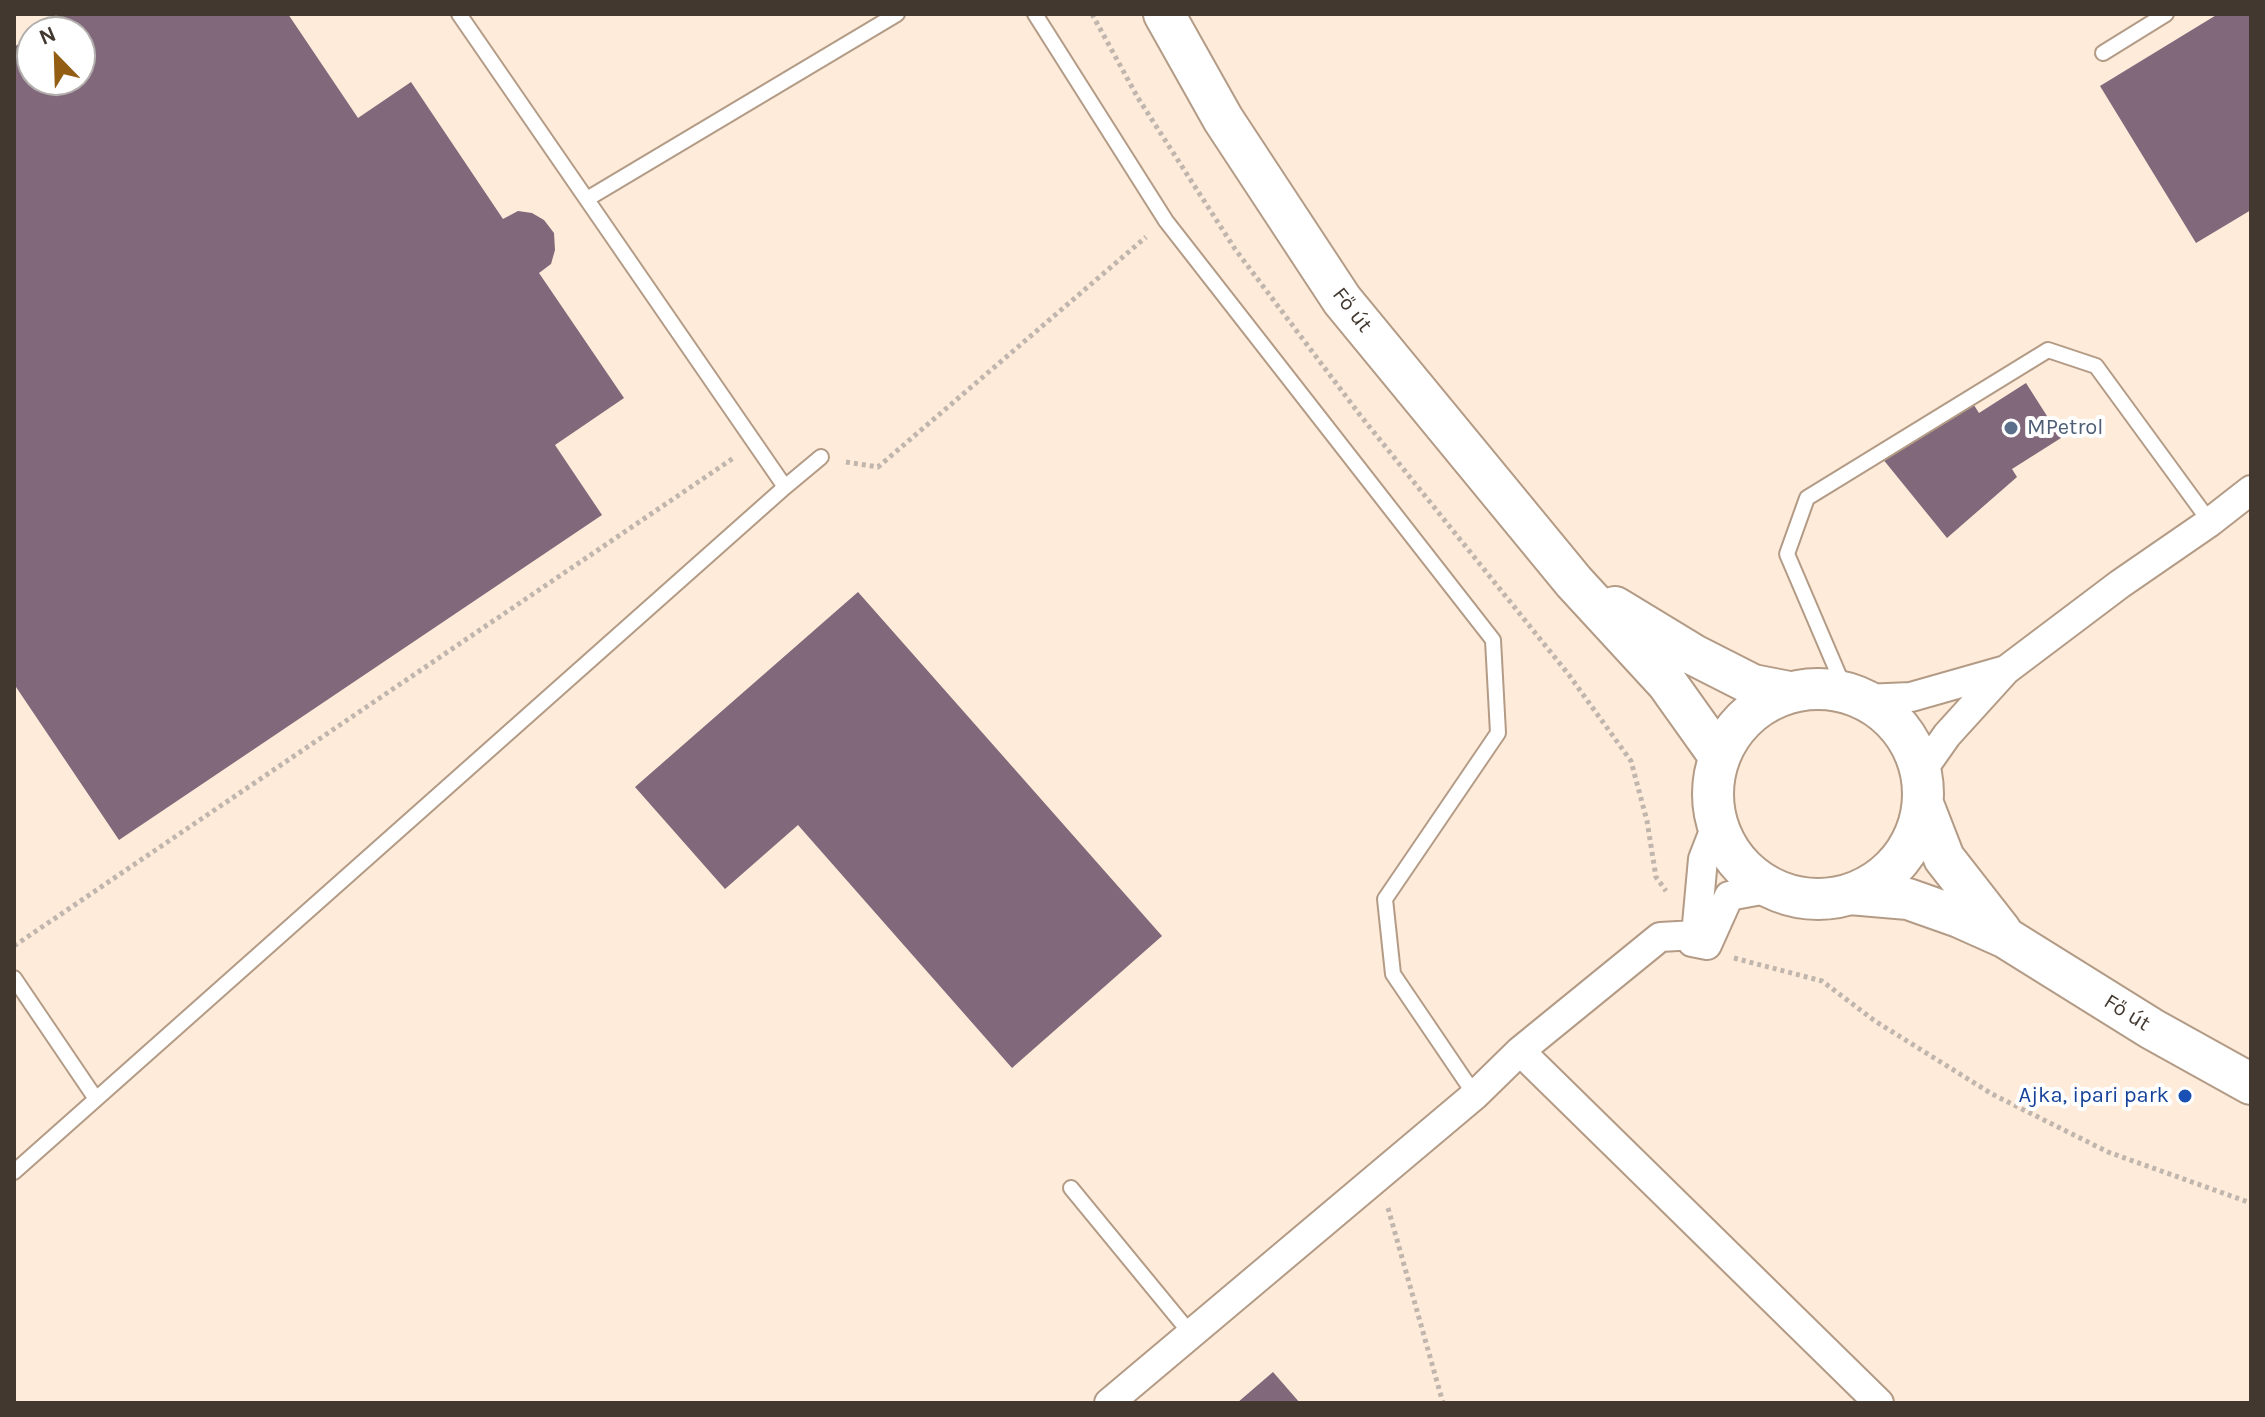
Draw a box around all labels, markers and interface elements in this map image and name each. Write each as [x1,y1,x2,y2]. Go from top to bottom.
north arrow [16,16,96,96]
text: N [35,21,60,51]
street label: Fő út [1326,282,1378,338]
place label: MPetrol [2027,415,2104,441]
marker: MPetrol [2002,419,2020,437]
street label: Fő út [2099,989,2155,1037]
place label: Ajka, ipari park [2019,1083,2169,1109]
marker: Ajka, ipari park [2176,1087,2194,1105]

